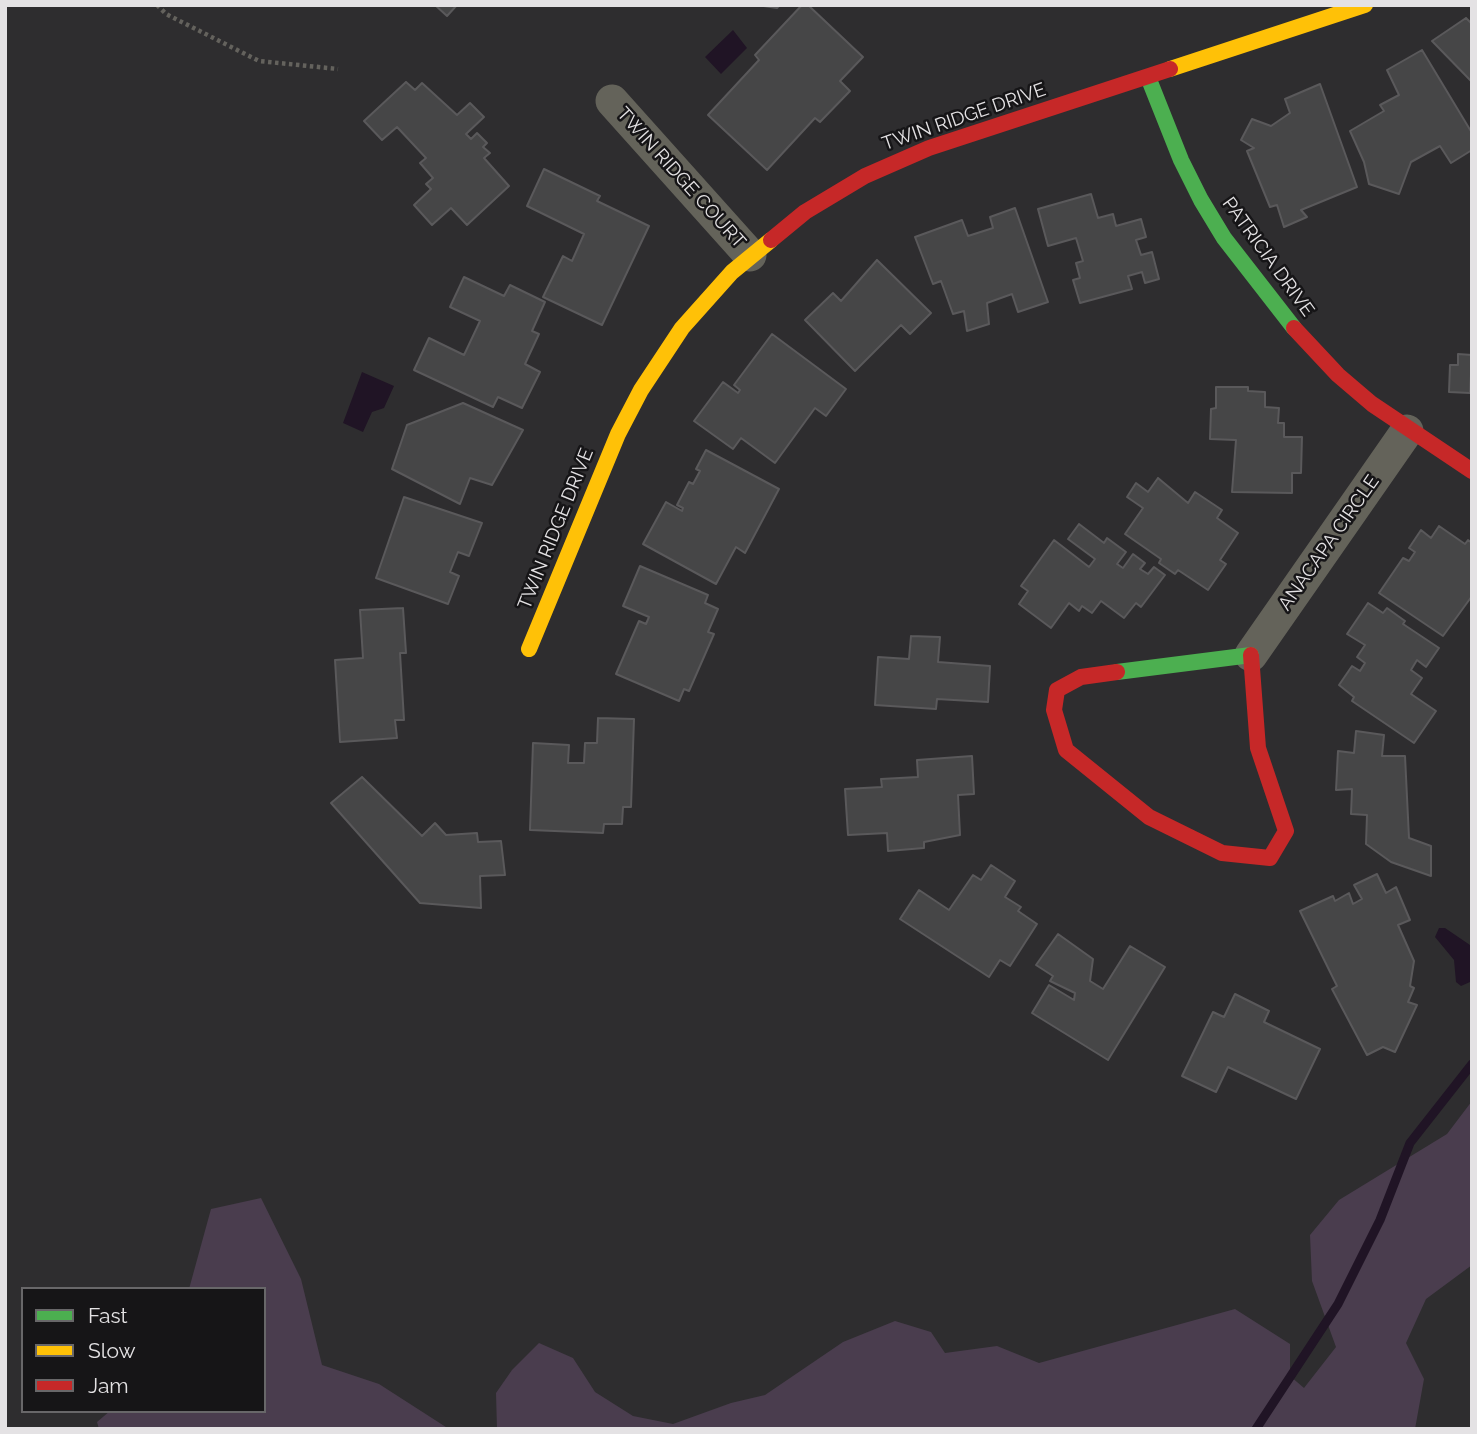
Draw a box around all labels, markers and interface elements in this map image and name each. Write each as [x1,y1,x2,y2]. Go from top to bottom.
street label: TWIN RIDGE DRIVE [879,78,1049,156]
street label: TWIN RIDGE COURT [612,103,750,253]
street label: PATRICIA DRIVE [1217,193,1319,321]
street label: TWIN RIDGE DRIVE [513,445,599,613]
street label: ANACAPA CIRCLE [1274,471,1384,615]
legend [21,1287,266,1413]
text: Fast [88,1303,128,1328]
text: Slow [88,1338,136,1363]
text: Jam [88,1373,129,1398]

